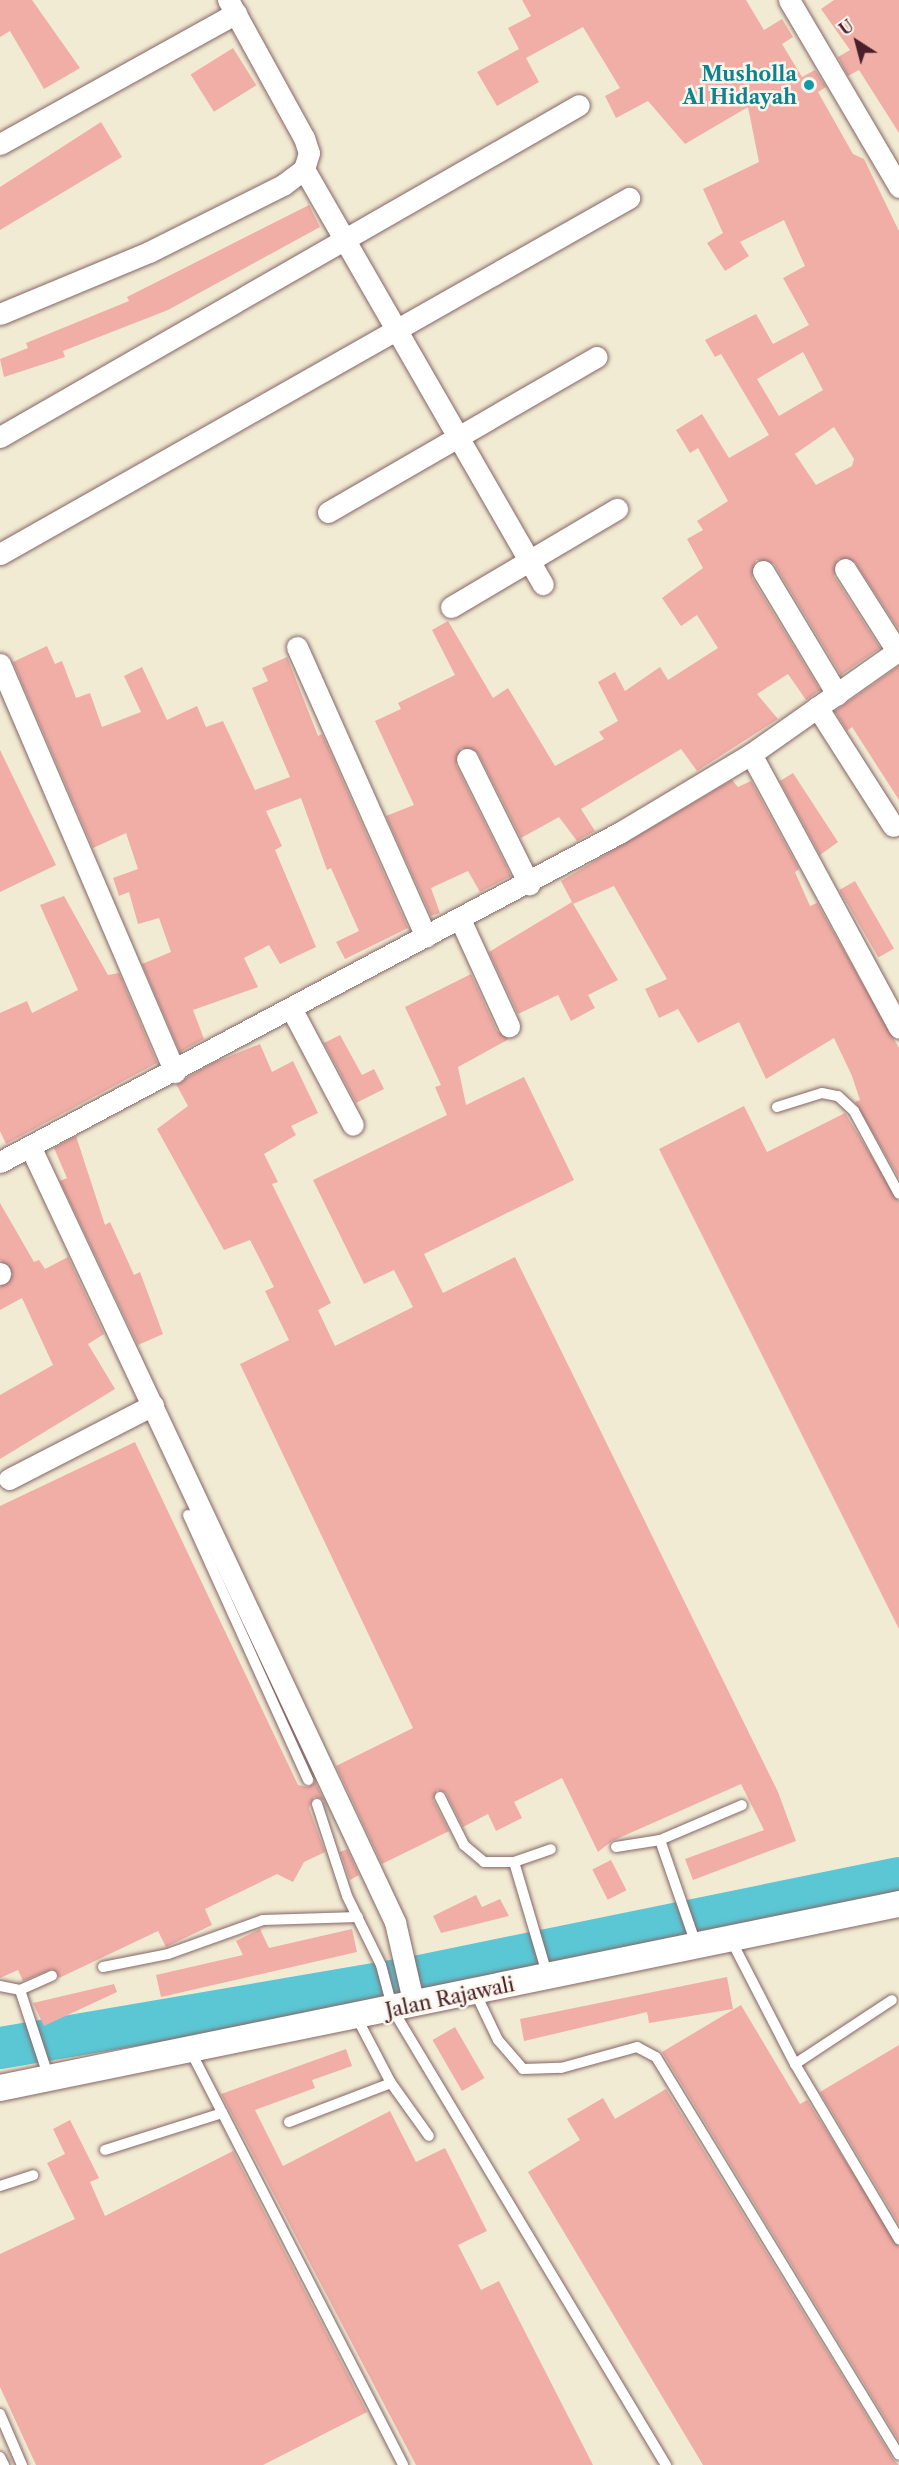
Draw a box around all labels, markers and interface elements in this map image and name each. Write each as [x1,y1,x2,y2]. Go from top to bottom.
north arrow [827,12,887,72]
text: U [835,16,858,39]
place label: Musholla Al Hidayah [682,62,797,109]
marker: Musholla Al Hidayah [802,78,816,92]
street label: Jalan Rajawali [383,1973,517,2023]

